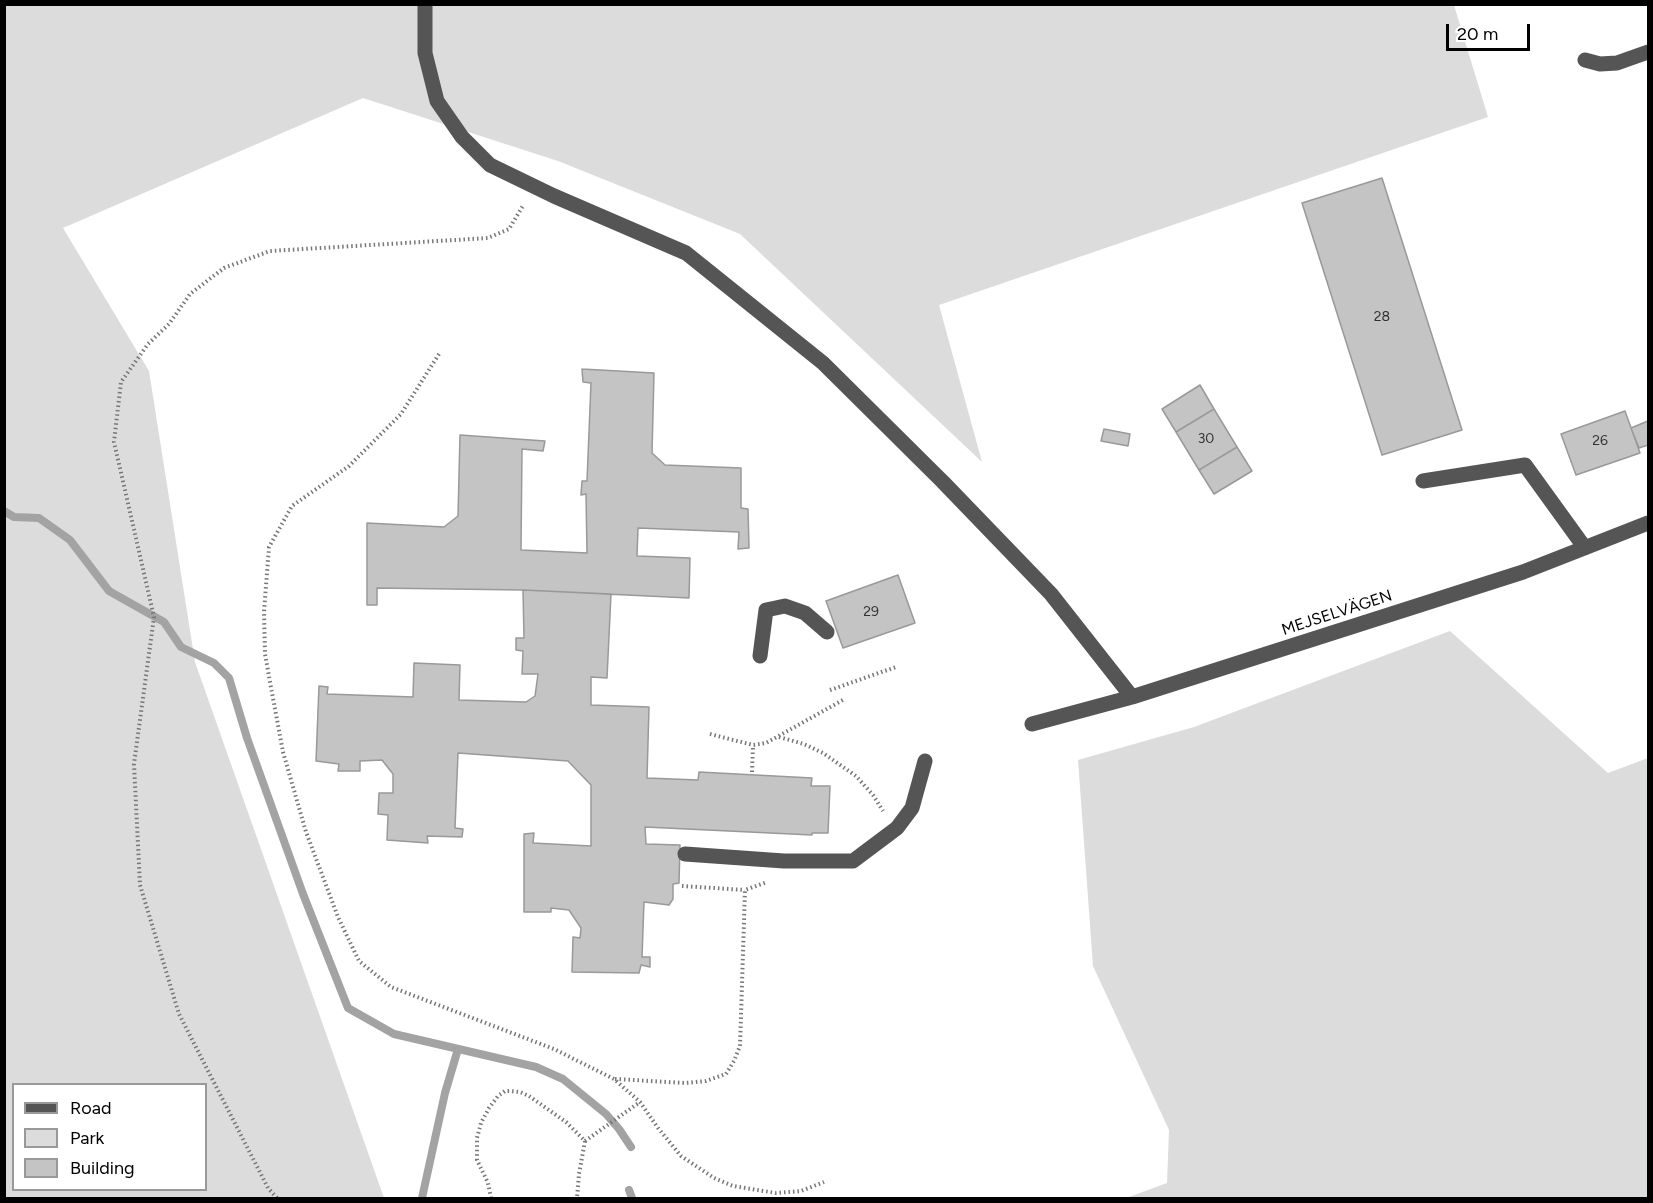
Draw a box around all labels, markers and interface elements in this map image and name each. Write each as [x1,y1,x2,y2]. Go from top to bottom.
scale bar [1449,12,1533,50]
text: 20 m [1457,23,1498,45]
house number: 28 [1374,309,1390,325]
house number: 30 [1198,431,1214,447]
house number: 26 [1592,433,1608,449]
street label: MEJSELVÄGEN [1279,586,1395,640]
house number: 29 [863,604,879,620]
legend [12,1083,207,1191]
text: Road [70,1097,111,1119]
text: Park [70,1127,104,1149]
text: Building [70,1157,135,1179]

